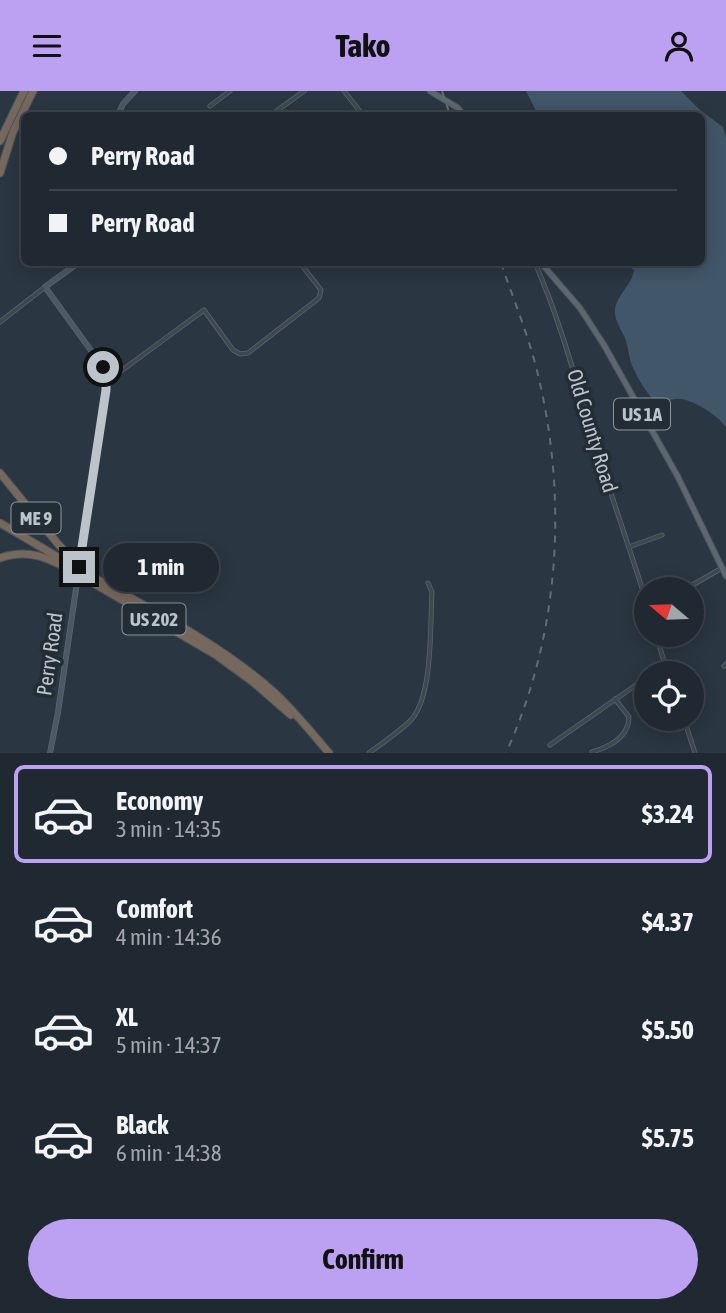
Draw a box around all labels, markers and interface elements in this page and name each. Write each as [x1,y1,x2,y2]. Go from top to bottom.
icon: menu [28,27,66,65]
text: Tako [335,27,391,64]
icon: person [660,27,698,65]
text: Perry Road [91,141,195,171]
text: Perry Road [91,208,195,238]
route start [87,351,119,383]
street label: Old County Road [563,366,623,495]
road number: US 1A [614,399,670,429]
road number: ME 9 [12,503,60,533]
callout: 1 min [104,543,219,591]
route end [63,551,95,583]
text: 1 min [138,554,184,580]
north arrow [634,577,704,647]
map controls [634,577,704,731]
road number: US 202 [122,603,186,635]
street label: Perry Road [31,611,67,697]
button: locate [634,661,704,731]
icon: car [32,783,95,846]
text: Economy [116,786,203,816]
text: $3.24 [642,799,694,829]
text: 3 min · 14:35 [116,816,222,842]
icon: car [32,891,95,954]
text: Comfort [116,894,193,924]
text: $4.37 [642,907,694,937]
text: 4 min · 14:36 [116,924,222,950]
icon: car [32,999,95,1062]
text: XL [116,1002,138,1032]
text: $5.50 [642,1015,694,1045]
text: 5 min · 14:37 [116,1032,222,1058]
icon: car [32,1107,95,1170]
text: Black [116,1110,168,1140]
text: $5.75 [642,1123,694,1153]
text: 6 min · 14:38 [116,1140,222,1166]
button: Confirm [28,1219,698,1299]

